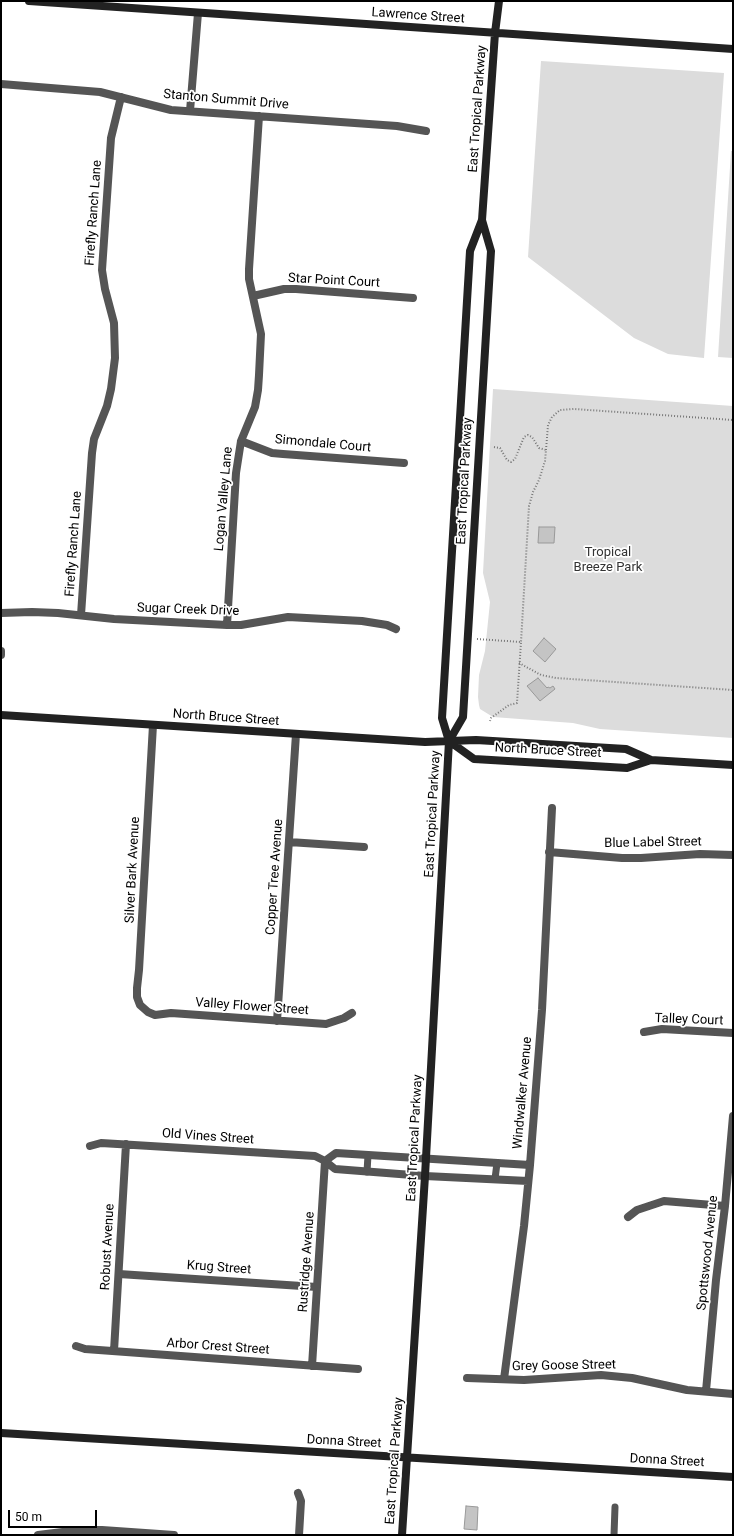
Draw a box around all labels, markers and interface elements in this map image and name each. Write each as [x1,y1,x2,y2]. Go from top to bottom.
street label: Lawrence Street [371,5,465,27]
street label: East Tropical Parkway [466,45,490,173]
street label: Stanton Summit Drive [163,87,289,113]
street label: Firefly Ranch Lane [83,160,105,266]
street label: Star Point Court [288,271,380,291]
street label: East Tropical Parkway [454,417,476,545]
street label: Simondale Court [274,432,372,456]
street label: Logan Valley Lane [212,446,236,552]
street label: Firefly Ranch Lane [63,491,85,597]
park label: Tropical Breeze Park [574,545,642,576]
street label: Sugar Creek Drive [137,600,239,620]
street label: North Bruce Street [172,706,280,730]
street label: North Bruce Street [494,740,602,762]
street label: East Tropical Parkway [422,750,444,878]
street label: Silver Bark Avenue [122,816,144,924]
street label: Copper Tree Avenue [263,819,287,935]
street label: Blue Label Street [604,834,702,852]
street label: Valley Flower Street [195,995,309,1019]
street label: Talley Court [654,1011,724,1029]
street label: Windwalker Avenue [510,1036,536,1150]
street label: East Tropical Parkway [404,1074,426,1202]
street label: Old Vines Street [161,1126,255,1148]
street label: Spottswood Avenue [694,1195,722,1311]
street label: Robust Avenue [98,1203,118,1291]
street label: Rustridge Avenue [296,1211,318,1313]
street label: Krug Street [186,1258,252,1278]
street label: Arbor Crest Street [166,1336,270,1358]
street label: Grey Goose Street [512,1357,616,1375]
street label: East Tropical Parkway [383,1397,407,1525]
street label: Donna Street [306,1432,382,1452]
street label: Donna Street [629,1451,705,1471]
scale bar [10,1502,99,1528]
text: 50 m [15,1510,42,1524]

